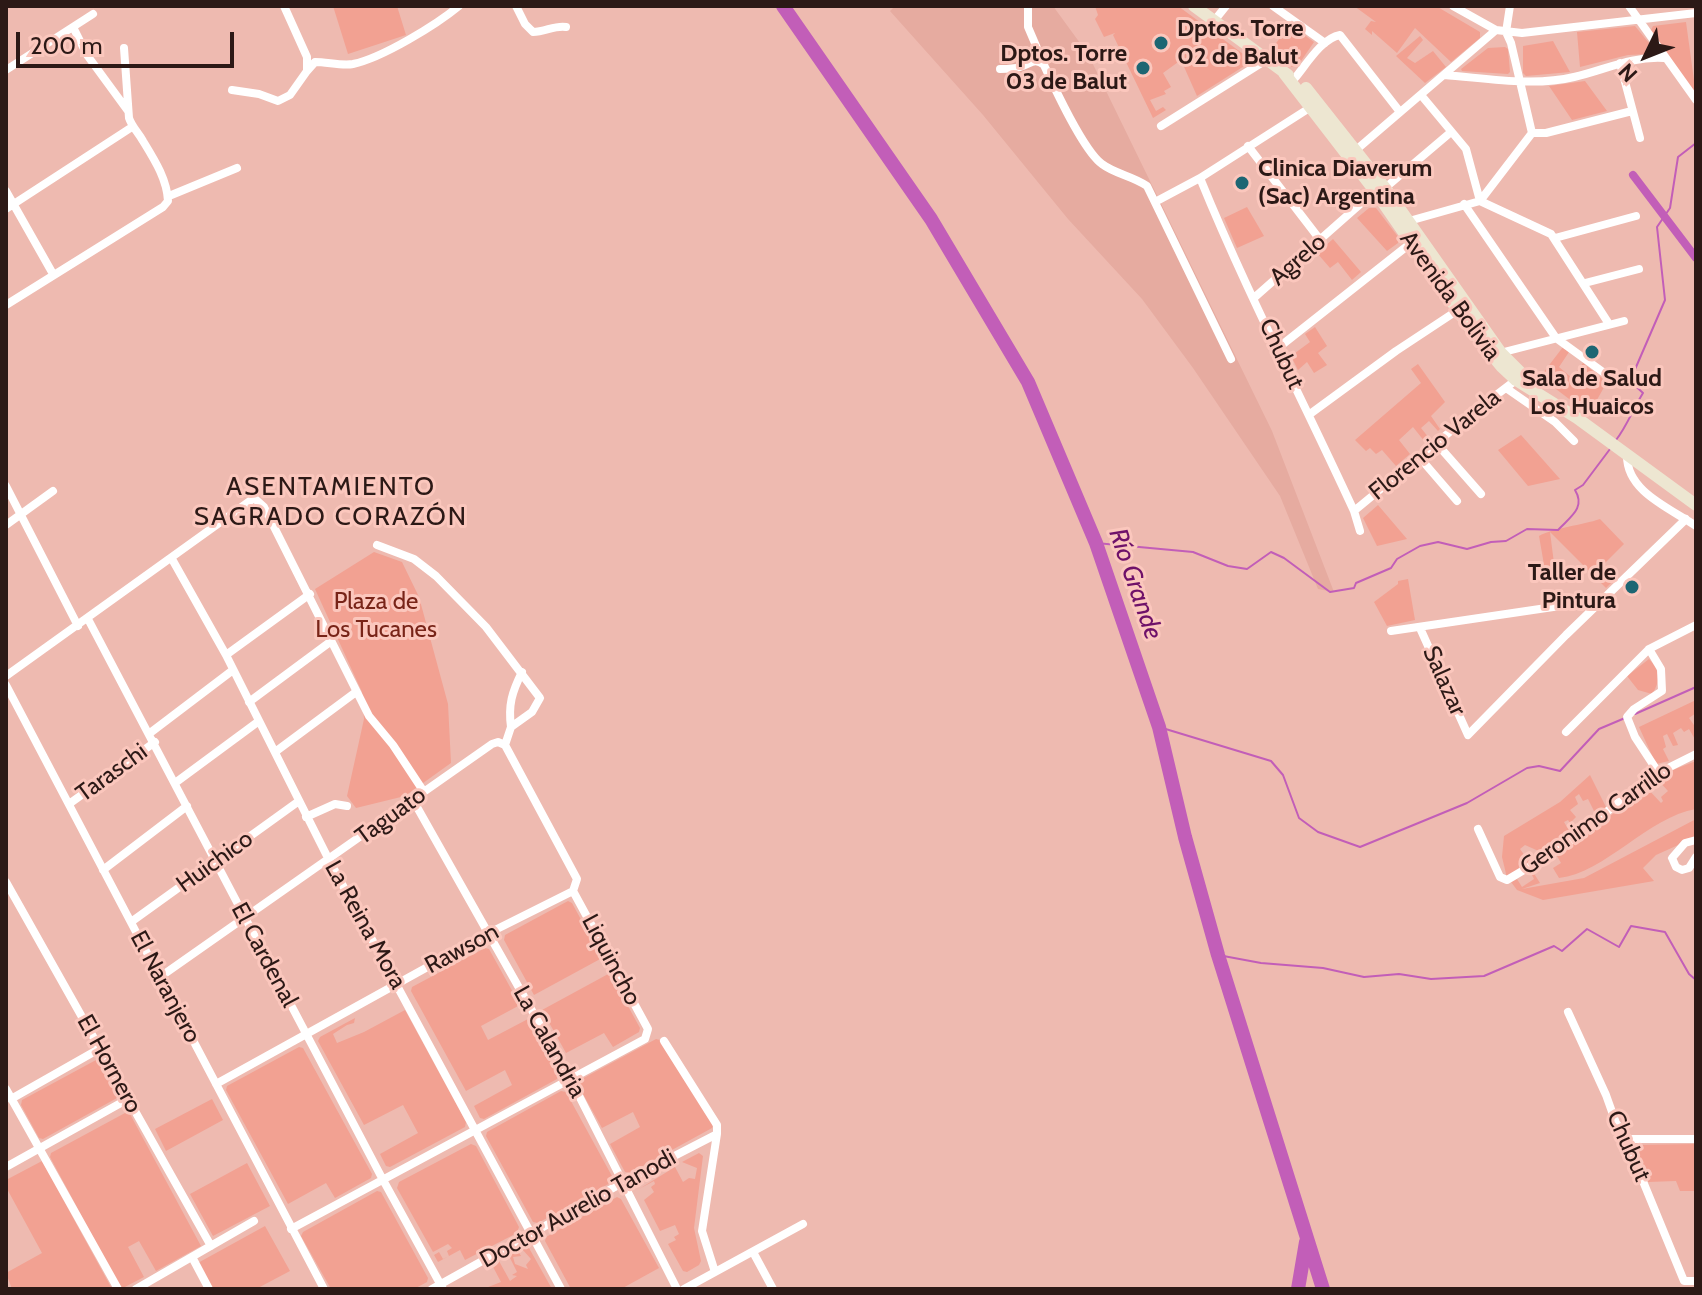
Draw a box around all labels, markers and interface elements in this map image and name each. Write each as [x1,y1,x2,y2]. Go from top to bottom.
place label: Dptos. Torre 02 de Balut [1177,15,1304,71]
scale bar [20,16,238,66]
north arrow [1606,16,1686,96]
text: 200 m [30,31,103,60]
marker: Dptos. Torre 02 de Balut [1152,34,1170,52]
place label: Dptos. Torre 03 de Balut [1000,40,1127,96]
text: N [1613,58,1643,88]
marker: Dptos. Torre 03 de Balut [1134,59,1152,77]
place label: Clinica Diaverum (Sac) Argentina [1258,155,1432,211]
marker: Clinica Diaverum (Sac) Argentina [1233,174,1251,192]
street label: Avenida Bolivia [1393,226,1507,366]
street label: Agrelo [1264,228,1332,292]
street label: Chubut [1252,314,1310,394]
marker: Sala de Salud Los Huaicos [1583,343,1601,361]
place label: Sala de Salud Los Huaicos [1522,365,1662,421]
street label: Florencio Varela [1363,383,1507,507]
district label: ASENTAMIENTO SAGRADO CORAZÓN [194,471,468,532]
water label: Río Grande [1101,524,1169,644]
place label: Taller de Pintura [1528,559,1616,615]
marker: Taller de Pintura [1623,578,1641,596]
park label: Plaza de Los Tucanes [315,588,437,644]
street label: Salazar [1416,642,1472,720]
street label: Taraschi [71,738,153,808]
street label: Geronimo Carrillo [1515,756,1677,882]
street label: Taguato [350,781,432,851]
street label: Huichico [171,825,259,899]
street label: La Reina Mora [318,856,412,994]
street label: El Cardenal [224,898,304,1012]
street label: Liquincho [575,910,647,1010]
street label: Rawson [420,918,504,980]
street label: El Naranjero [123,926,207,1048]
street label: La Calandria [507,981,591,1103]
street label: El Hornero [70,1010,148,1118]
street label: Chubut [1600,1106,1656,1186]
street label: Doctor Aurelio Tanodi [475,1143,681,1275]

